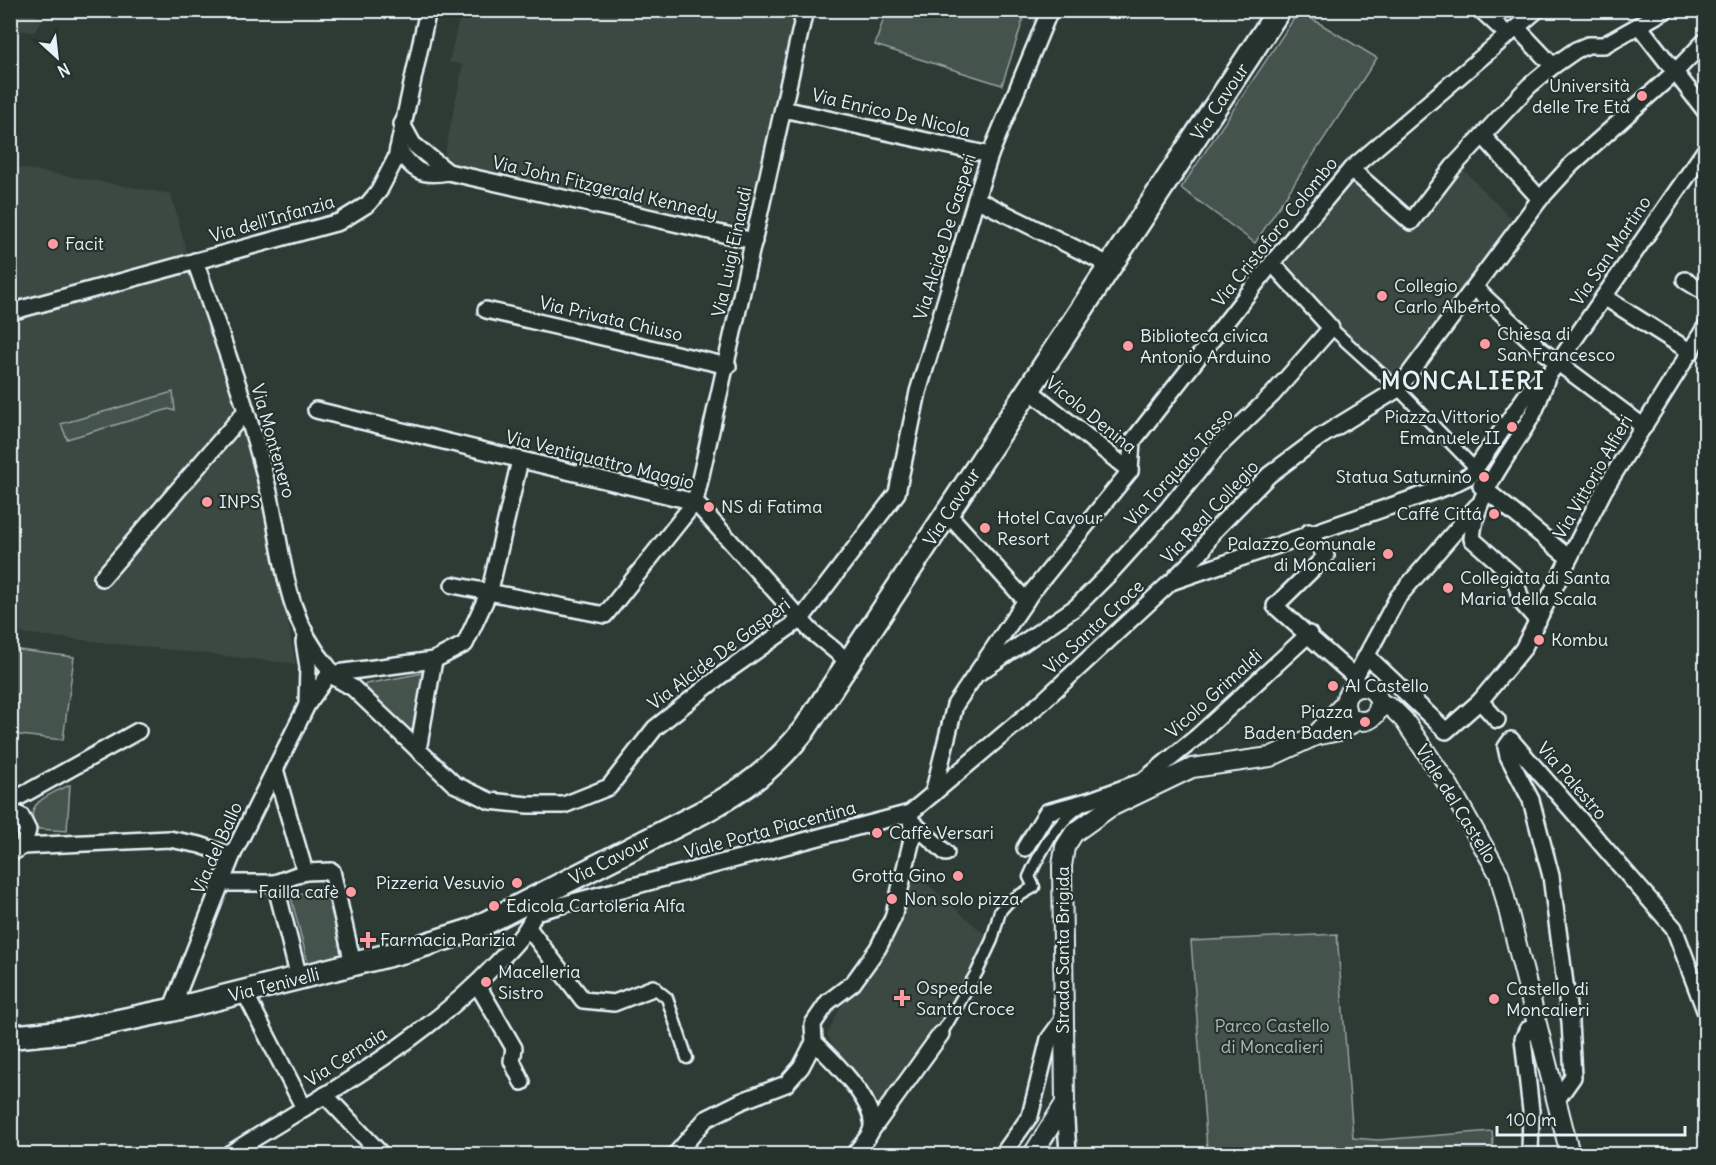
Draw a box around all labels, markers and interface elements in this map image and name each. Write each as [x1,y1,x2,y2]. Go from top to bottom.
north arrow [27,27,87,87]
street label: Via Cavour [1185,58,1254,145]
text: N [54,59,73,82]
place label: Università delle Tre Età [1532,74,1630,118]
street label: Via Enrico De Nicola [810,83,973,142]
marker: Università delle Tre Età [1635,89,1649,103]
street label: Via John Fitzgerald Kennedy [490,150,720,225]
street label: Via Alcide De Gasperi [908,151,981,323]
street label: Via Cristoforo Colombo [1207,152,1342,311]
street label: Via Luigi Einaudi [706,185,757,319]
street label: Via dell'Infanzia [207,190,337,247]
street label: Via San Martino [1565,191,1656,310]
place label: Facit [65,232,104,255]
marker: Facit [46,237,60,251]
place label: Collegio Carlo Alberto [1394,274,1501,318]
marker: Collegio Carlo Alberto [1375,289,1389,303]
street label: Via Privata Chiuso [537,291,685,346]
place label: Chiesa di San Francesco [1497,322,1615,366]
place label: Biblioteca civica Antonio Arduino [1140,324,1271,368]
marker: Chiesa di San Francesco [1478,337,1492,351]
marker: Biblioteca civica Antonio Arduino [1121,339,1135,353]
district label: MONCALIERI [1381,365,1545,395]
street label: Vicolo Denina [1041,371,1141,458]
street label: Via Montenero [246,381,301,501]
street label: Via Torquato Tasso [1119,403,1238,531]
place label: Piazza Vittorio Emanuele II [1384,405,1500,449]
street label: Via Vittorio Alfieri [1548,410,1637,543]
marker: Piazza Vittorio Emanuele II [1505,420,1519,434]
street label: Via Ventiquattro Maggio [503,425,697,494]
street label: Via Real Collegio [1156,455,1263,568]
street label: Via Cavour [918,463,986,550]
place label: Statua Saturnino [1336,465,1472,488]
marker: Statua Saturnino [1477,470,1491,484]
place label: INPS [219,490,260,513]
marker: INPS [200,495,214,509]
place label: NS di Fatima [721,495,822,518]
marker: NS di Fatima [702,500,716,514]
place label: Caffé Cittá [1396,502,1482,525]
place label: Hotel Cavour Resort [997,506,1103,550]
marker: Caffé Cittá [1487,507,1501,521]
marker: Hotel Cavour Resort [978,521,992,535]
place label: Palazzo Comunale di Moncalieri [1227,532,1376,576]
marker: Palazzo Comunale di Moncalieri [1381,547,1395,561]
place label: Collegiata di Santa Maria della Scala [1460,566,1610,610]
street label: Via Santa Croce [1039,574,1149,679]
marker: Collegiata di Santa Maria della Scala [1441,581,1455,595]
street label: Via Alcide De Gasperi [643,592,795,715]
place label: Kombu [1551,628,1608,651]
marker: Kombu [1532,633,1546,647]
street label: Vicolo Grimaldi [1161,644,1267,743]
place label: Al Castello [1345,674,1429,697]
marker: Al Castello [1326,679,1340,693]
place label: Piazza Baden Baden [1243,700,1353,744]
marker: Piazza Baden Baden [1358,715,1372,729]
street label: Via Palestro [1532,737,1612,824]
street label: Viale del Castello [1411,740,1502,868]
street label: Viale Porta Piacentina [682,796,858,863]
street label: Via del Ballo [186,798,247,898]
place label: Caffè Versari [889,821,994,844]
marker: Caffè Versari [870,826,884,840]
street label: Via Cavour [565,829,655,890]
place label: Grotta Gino [852,864,946,887]
street label: Strada Santa Brigida [1051,866,1074,1034]
marker: Grotta Gino [951,869,965,883]
place label: Pizzeria Vesuvio [376,871,505,894]
marker: Pizzeria Vesuvio [510,876,524,890]
place label: Failla cafè [258,880,339,903]
marker: Failla cafè [344,885,358,899]
place label: Non solo pizza [904,887,1020,910]
marker: Non solo pizza [885,892,899,906]
place label: Edicola Cartoleria Alfa [506,894,685,917]
marker: Edicola Cartoleria Alfa [487,899,501,913]
place label: Farmacia Parizia [380,928,516,951]
marker: Farmacia Parizia [361,933,375,947]
place label: Macelleria Sistro [498,960,581,1004]
street label: Via Tenivelli [226,962,322,1007]
marker: Macelleria Sistro [479,975,493,989]
place label: Ospedale Santa Croce [916,976,1015,1020]
place label: Castello di Moncalieri [1506,977,1589,1021]
marker: Ospedale Santa Croce [893,989,911,1007]
marker: Castello di Moncalieri [1487,992,1501,1006]
park label: Parco Castello di Moncalieri [1214,1014,1330,1058]
street label: Via Cernaia [300,1022,391,1092]
scale bar [1497,1099,1684,1137]
text: 100 m [1506,1108,1557,1131]

